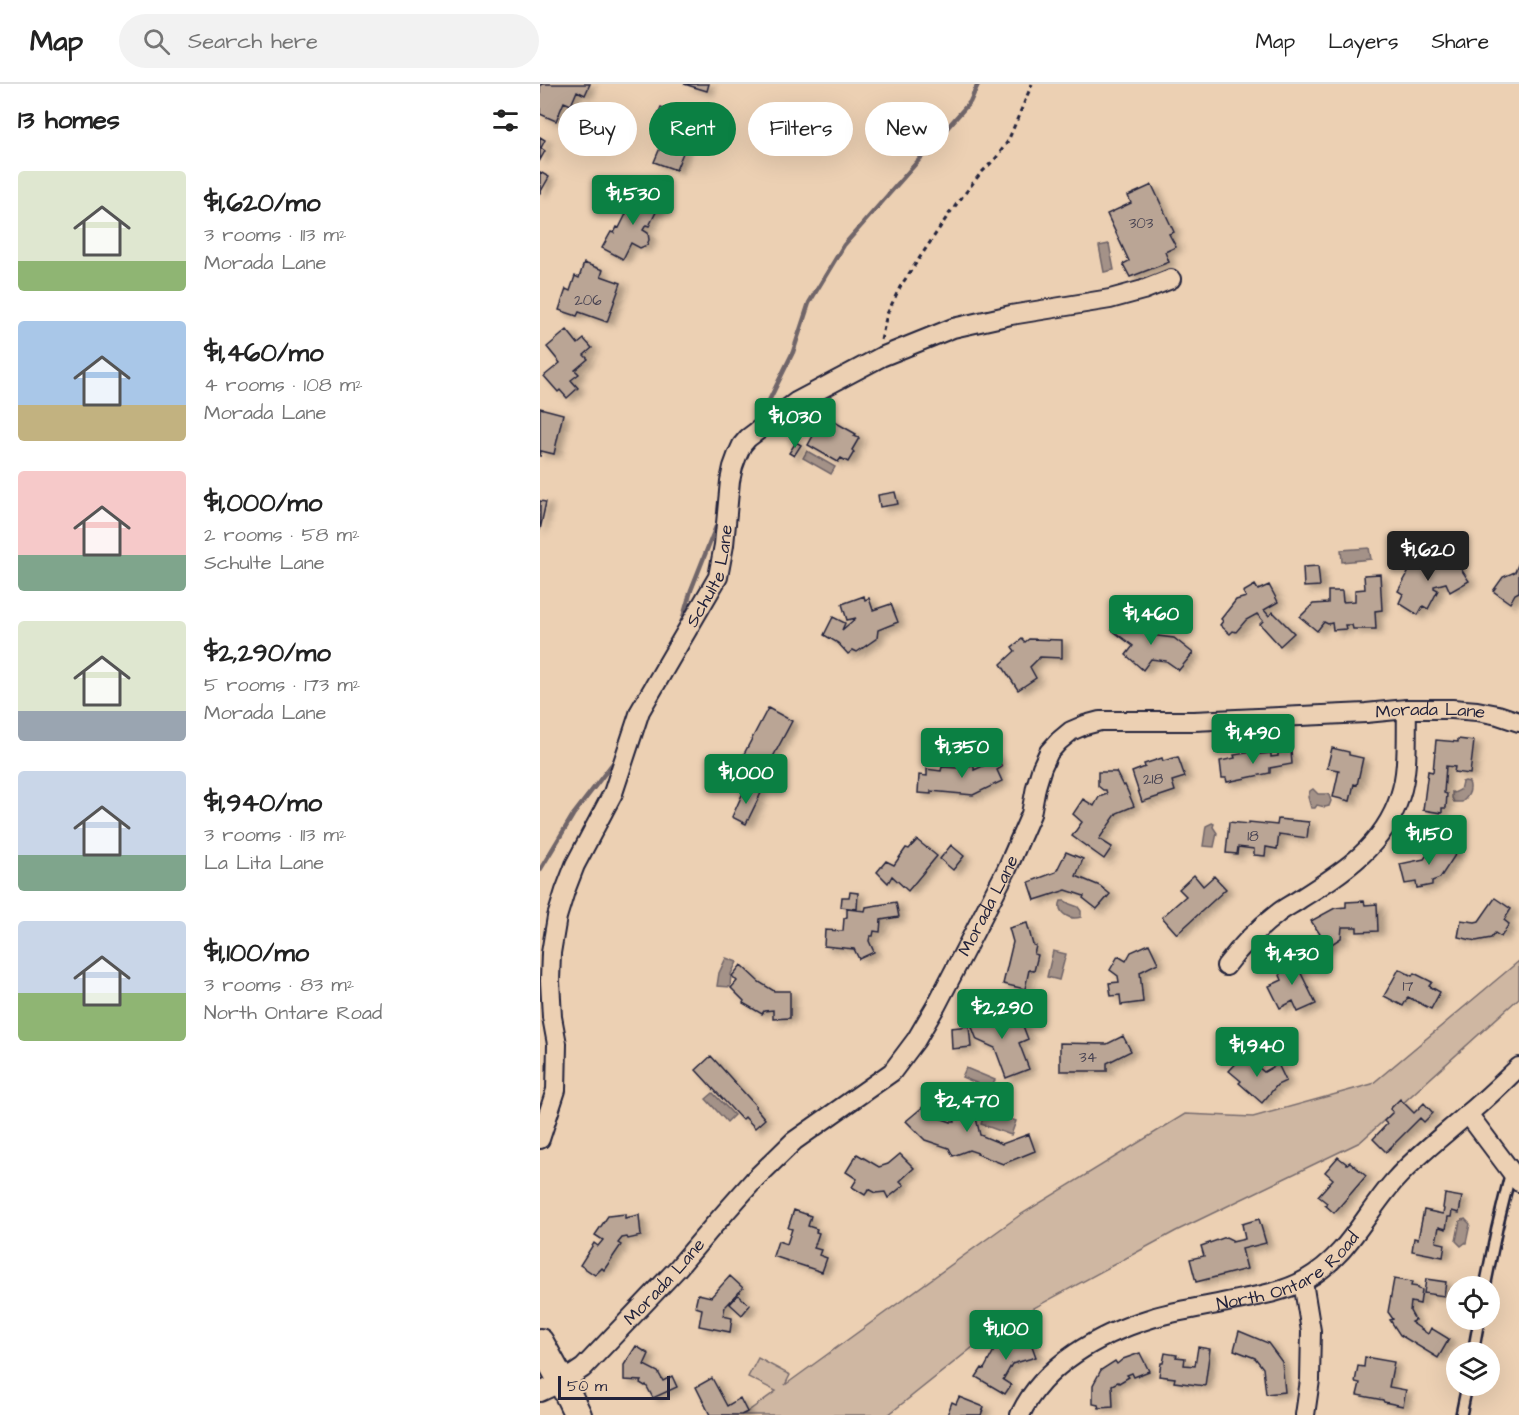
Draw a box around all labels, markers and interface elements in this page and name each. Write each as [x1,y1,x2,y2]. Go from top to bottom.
search box [119,14,539,68]
text: Map [30,22,83,61]
icon: search [140,25,173,58]
text: Search here [188,26,318,57]
text: Map [1255,27,1295,56]
text: Layers [1328,27,1398,56]
text: Share [1431,27,1489,56]
text: 13 homes [18,102,120,138]
chip: Buy [558,102,637,156]
chip: Rent [649,102,736,156]
chip: Filters [748,102,853,156]
chip: New [865,102,949,156]
icon: filters [489,104,522,137]
pin: $1,530 [584,175,682,226]
text: $1,530 [606,180,660,208]
text: $1,620/mo [204,185,321,221]
icon: home [66,195,138,267]
house number: 303 [1129,213,1154,234]
text: 3 rooms · 113 m² [204,221,347,249]
text: Morada Lane [204,249,326,277]
house number: 206 [574,290,602,311]
text: $1,460/mo [204,335,324,371]
icon: home [66,345,138,417]
text: 4 rooms · 108 m² [204,371,363,399]
pin: $1,030 [746,398,844,449]
text: Morada Lane [204,399,326,427]
text: $1,030 [769,403,821,431]
text: $1,000/mo [204,485,322,521]
icon: home [66,495,138,567]
text: 2 rooms · 58 m² [204,521,360,549]
street label: Schulte Lane [680,523,739,632]
pin: $1,620 [1379,531,1477,582]
text: $1,620 [1401,536,1455,564]
text: Schulte Lane [204,549,324,577]
pin: $1,460 [1102,595,1200,646]
text: $1,460 [1123,600,1179,628]
text: $2,290/mo [204,635,331,671]
icon: home [66,645,138,717]
text: 5 rooms · 173 m² [204,671,360,699]
street label: Morada Lane [1374,697,1488,725]
text: Morada Lane [204,699,326,727]
pin: $1,490 [1204,714,1302,765]
text: $1,490 [1226,719,1280,747]
pin: $1,350 [913,728,1011,779]
text: $1,350 [935,733,989,761]
pin: $1,000 [697,754,795,805]
text: $1,000 [718,759,774,787]
house number: 218 [1143,769,1163,790]
text: $1,940/mo [204,785,322,821]
icon: home [66,795,138,867]
pin: $1,150 [1380,815,1478,866]
text: $1,150 [1406,820,1452,848]
text: 3 rooms · 113 m² [204,821,347,849]
house number: 18 [1247,826,1259,847]
text: La Lita Lane [204,849,324,877]
street label: Morada Lane [952,851,1025,960]
text: $1,100/mo [204,935,309,971]
pin: $1,430 [1243,935,1341,986]
text: $1,430 [1265,940,1319,968]
icon: home [66,945,138,1017]
text: 3 rooms · 83 m² [204,971,354,999]
house number: 17 [1402,976,1414,997]
pin: $2,290 [953,989,1051,1040]
text: $2,290 [971,994,1033,1022]
text: North Ontare Road [204,999,382,1027]
pin: $1,940 [1208,1027,1306,1078]
text: $1,940 [1230,1032,1284,1060]
house number: 34 [1079,1047,1097,1068]
pin: $2,470 [918,1082,1016,1133]
text: $2,470 [935,1087,999,1115]
street label: North Ontare Road [1214,1226,1365,1317]
street label: Morada Lane [618,1233,711,1331]
map controls [1446,1276,1500,1396]
button: locate [1446,1276,1500,1330]
pin: $1,100 [957,1310,1055,1361]
text: $1,100 [983,1315,1029,1343]
button: layers [1446,1342,1500,1396]
scale bar [558,1373,670,1400]
text: 50 m [567,1375,607,1397]

